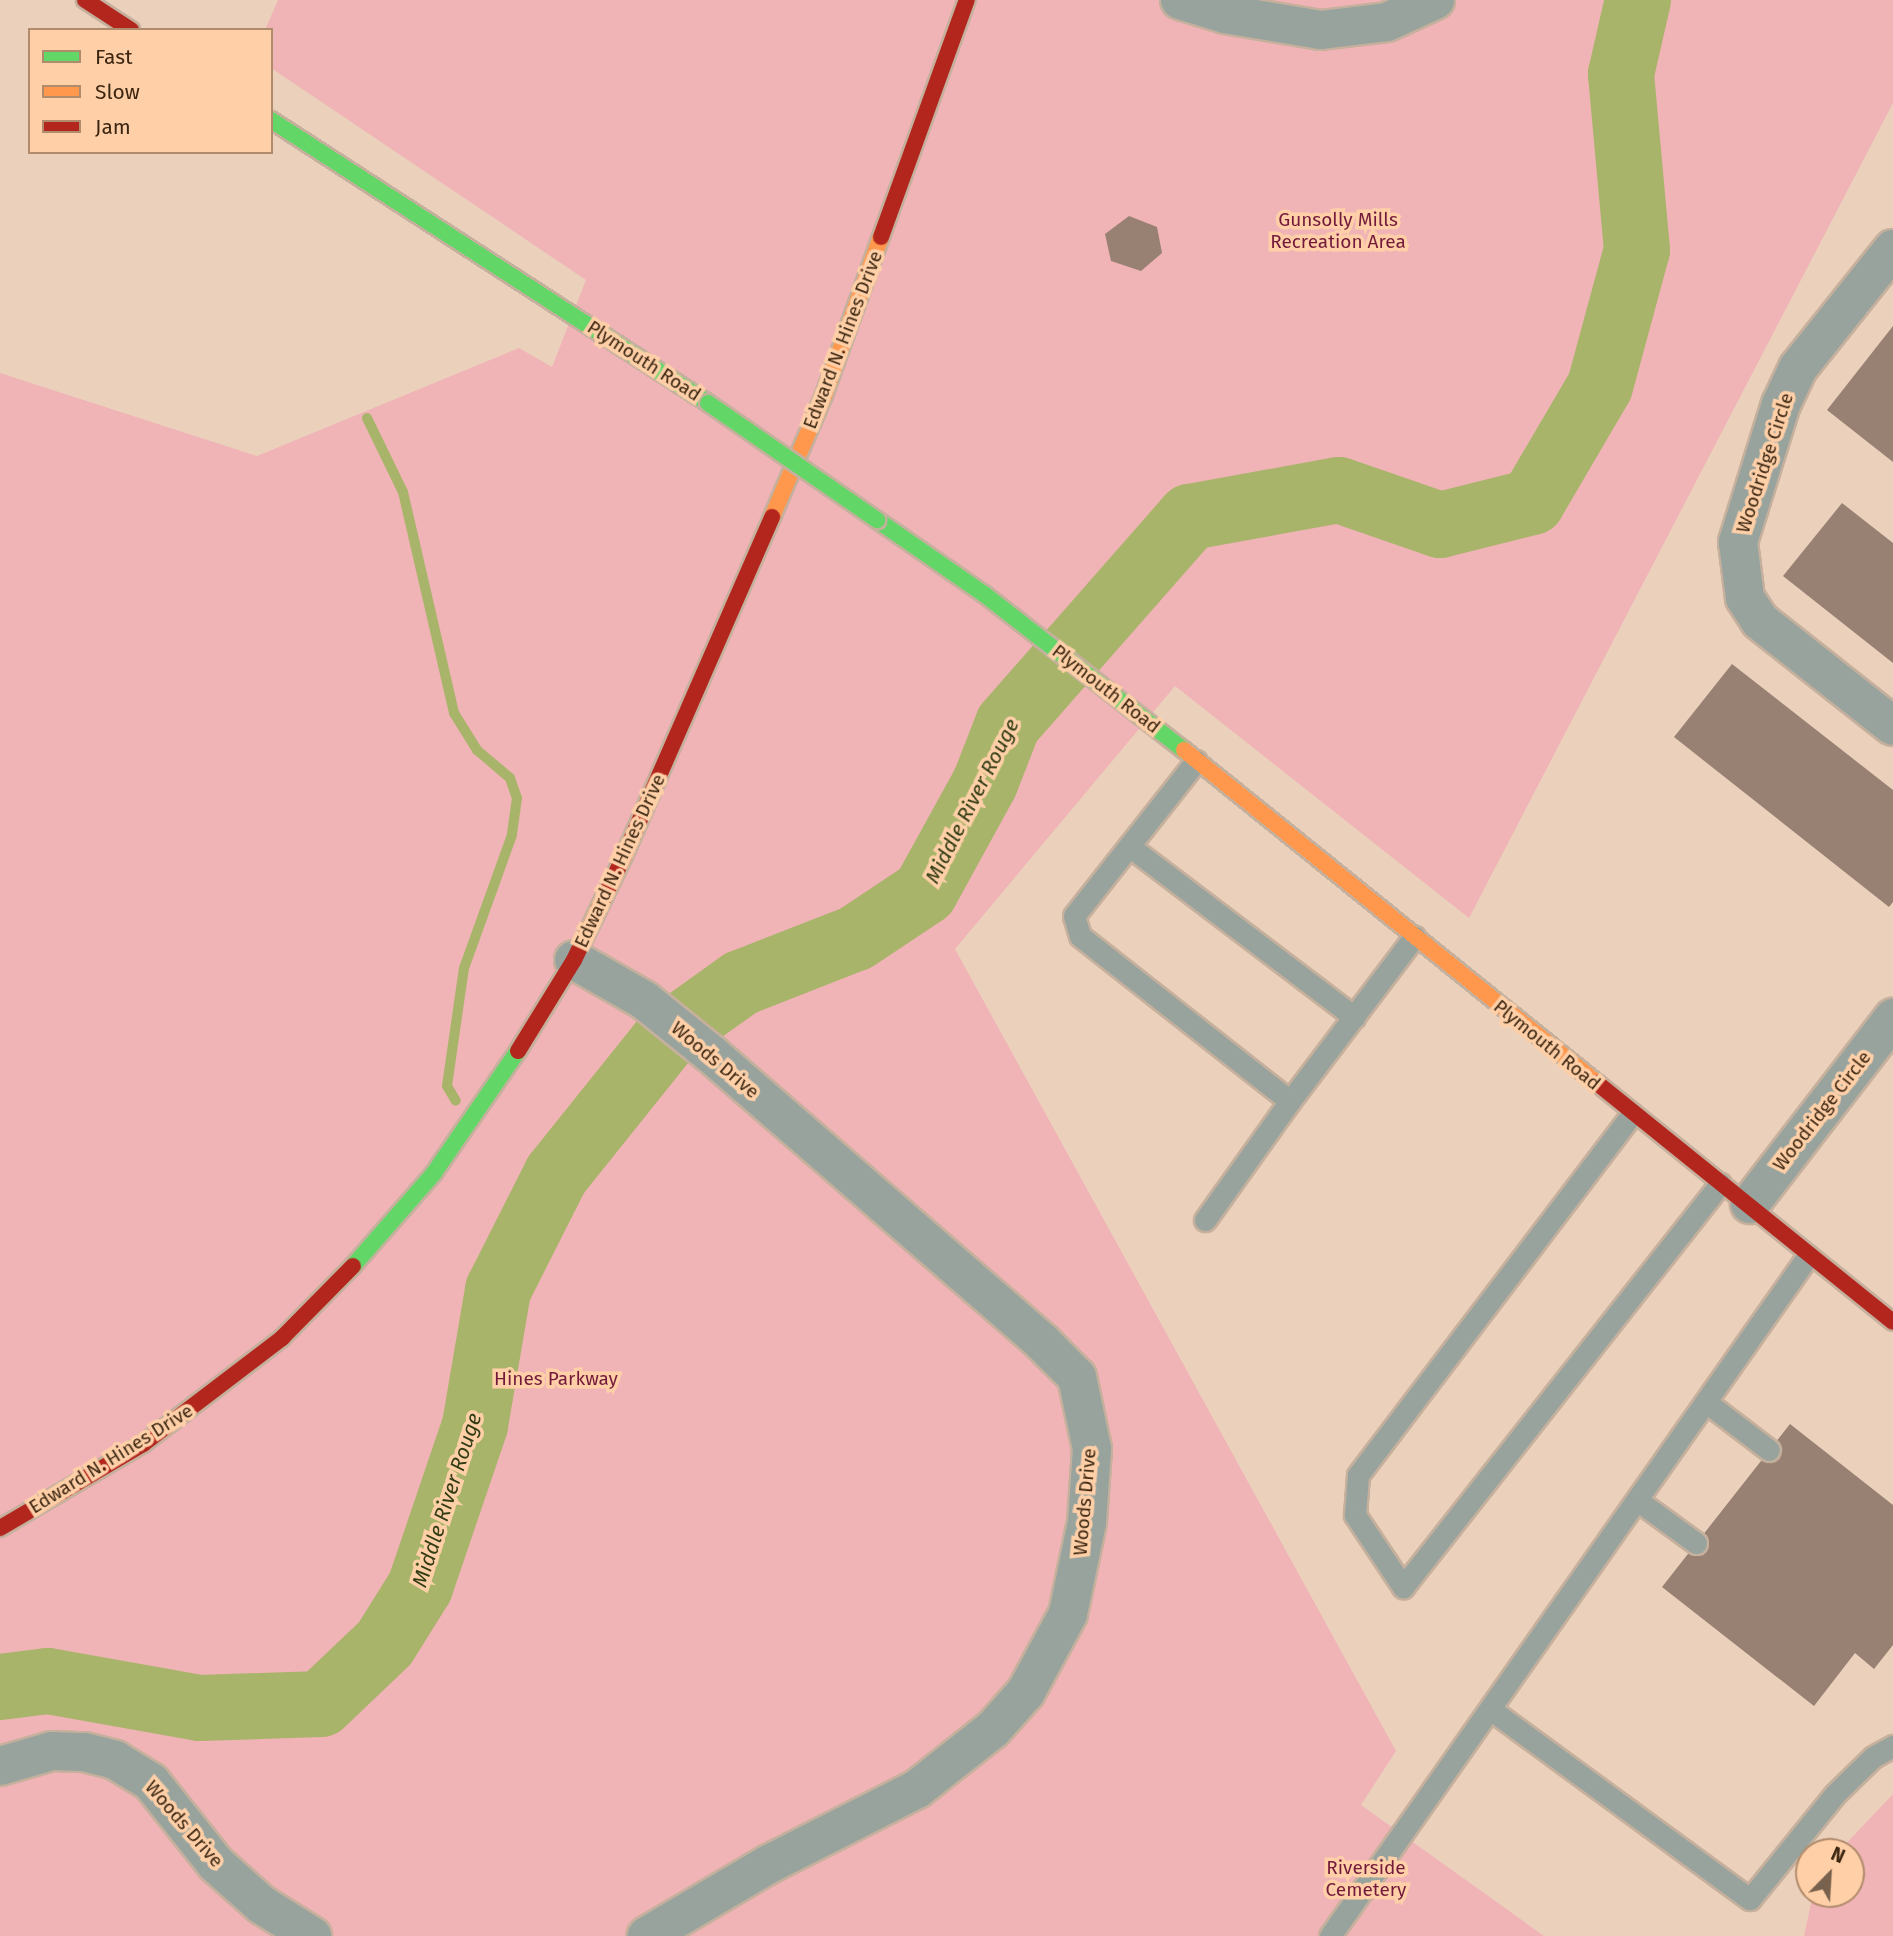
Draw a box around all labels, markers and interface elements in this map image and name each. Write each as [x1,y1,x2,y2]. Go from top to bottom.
legend [28,28,273,154]
text: Fast [95,44,133,70]
text: Slow [95,79,140,105]
text: Jam [95,114,131,140]
park label: Gunsolly Mills Recreation Area [1270,209,1406,253]
street label: Edward N. Hines Drive [799,248,887,432]
street label: Plymouth Road [583,316,705,406]
street label: Woodridge Circle [1732,390,1798,536]
street label: Plymouth Road [1047,640,1165,738]
water label: Middle River Rouge [920,714,1024,888]
street label: Edward N. Hines Drive [570,771,670,951]
street label: Plymouth Road [1489,995,1605,1095]
street label: Woods Drive [666,1017,764,1103]
street label: Woodridge Circle [1768,1047,1876,1175]
park label: Hines Parkway [494,1368,618,1390]
street label: Edward N. Hines Drive [25,1399,197,1519]
water label: Middle River Rouge [407,1410,487,1590]
street label: Woods Drive [1069,1447,1101,1557]
street label: Woods Drive [140,1776,228,1872]
north arrow [1795,1838,1865,1908]
text: N [1827,1842,1848,1868]
park label: Riverside Cemetery [1326,1857,1406,1901]

